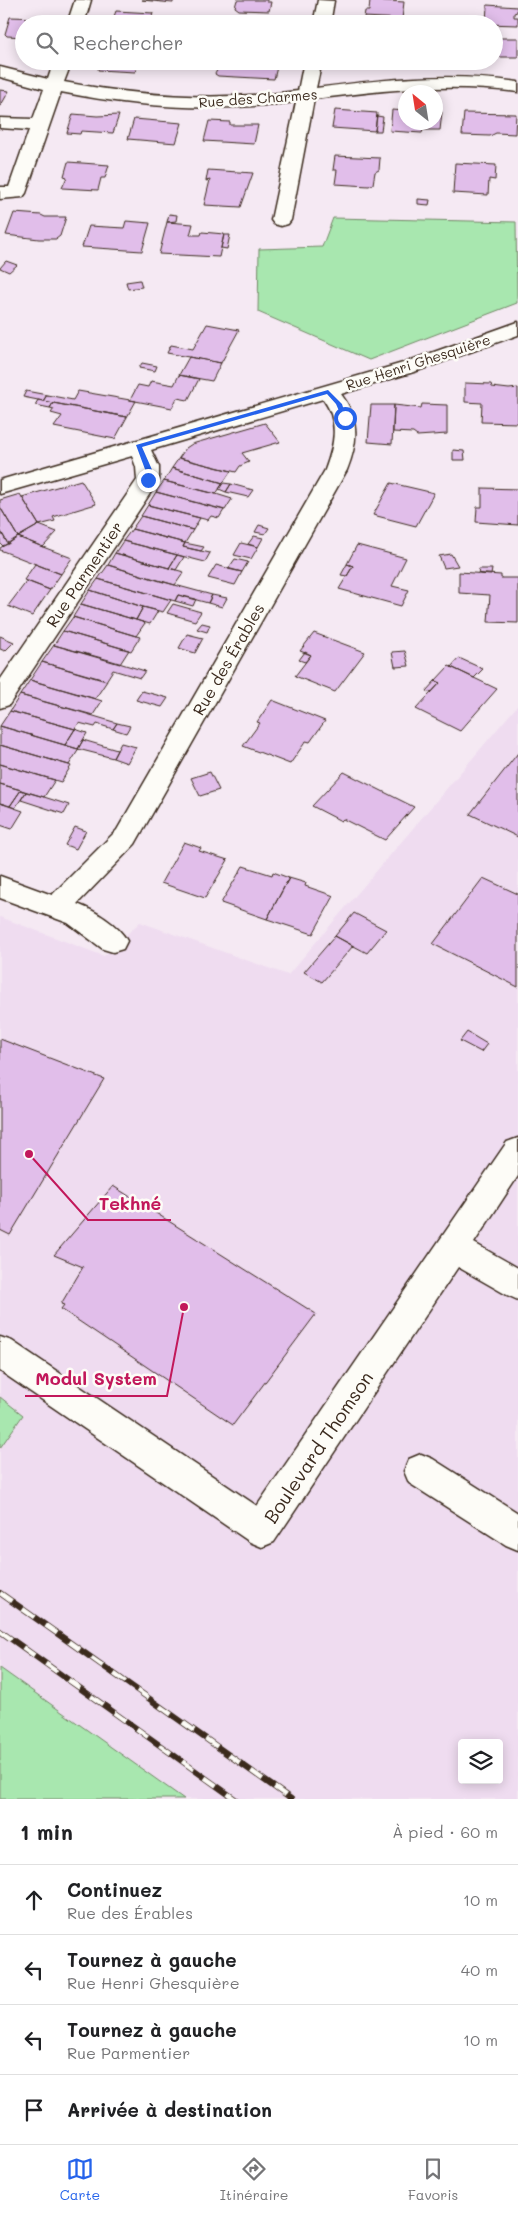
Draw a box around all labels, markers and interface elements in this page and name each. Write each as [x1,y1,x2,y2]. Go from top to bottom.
search box [15,15,503,70]
icon: search [33,29,61,57]
text: Rechercher [73,30,183,55]
street label: Rue des Charmes [198,84,318,112]
north arrow [398,85,443,130]
street label: Rue Henri Ghesquière [343,330,493,394]
route start [334,407,357,430]
route end [137,469,160,492]
street label: Rue Parmentier [41,517,127,631]
street label: Rue des Érables [187,599,269,719]
callout: Tekhné [88,1187,171,1220]
text: Tekhné [99,1191,162,1215]
callout: Modul System [25,1363,167,1396]
text: Modul System [35,1366,157,1390]
street label: Boulevard Thomson [258,1366,378,1528]
map controls [458,1739,503,1784]
button: layers [458,1739,503,1784]
text: 1 min [20,1818,73,1845]
text: À pied · 60 m [392,1821,498,1842]
text: Continuez [67,1877,162,1902]
icon: ahead [20,1886,48,1914]
text: 10 m [463,1889,498,1910]
text: Rue des Érables [67,1902,193,1923]
text: Tournez à gauche [67,1947,236,1972]
icon: left [20,1956,48,1984]
text: 40 m [461,1959,498,1980]
text: Rue Henri Ghesquière [67,1972,240,1993]
text: Tournez à gauche [67,2017,236,2042]
icon: left [20,2026,48,2054]
text: 10 m [463,2029,498,2050]
text: Rue Parmentier [67,2042,190,2063]
icon: arrive [20,2096,48,2124]
text: Arrivée à destination [67,2097,272,2122]
tab: Carte [60,2155,100,2204]
tab: Itinéraire [220,2155,288,2204]
tab: Favoris [408,2155,458,2204]

